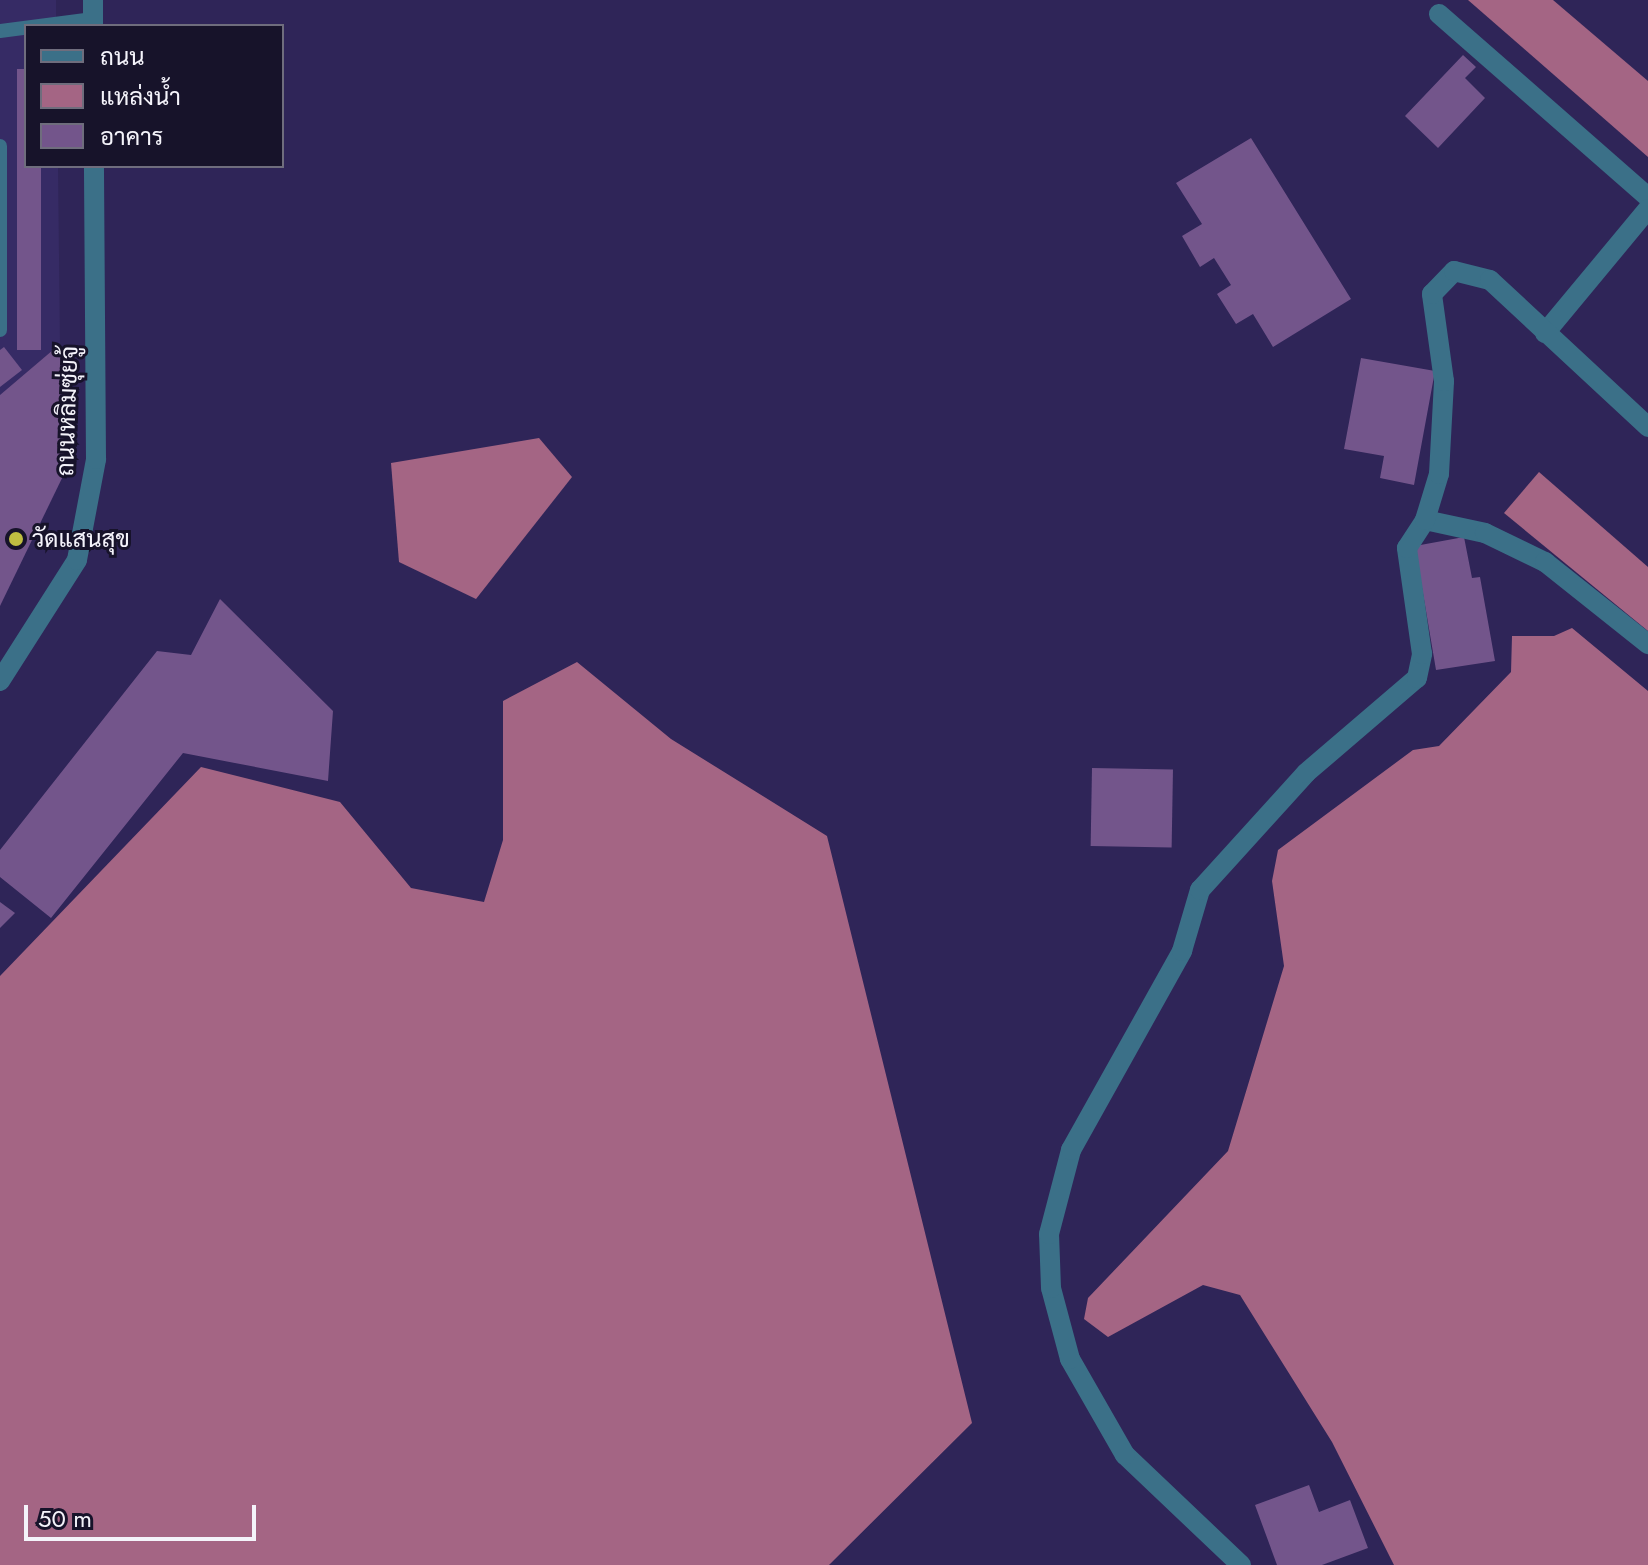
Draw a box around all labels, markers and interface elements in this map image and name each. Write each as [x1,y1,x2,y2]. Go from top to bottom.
legend [24,24,284,168]
text: ถนน [100,39,145,74]
text: แหล่งน้ำ [100,79,181,114]
text: อาคาร [100,119,163,154]
street label: ถนนหลิมซุ่ยจู้ [50,345,84,477]
place label: วัดแสนสุข [32,525,130,553]
marker: วัดแสนสุข [7,530,25,548]
scale bar [28,1489,260,1539]
text: 50 m [38,1501,92,1536]

